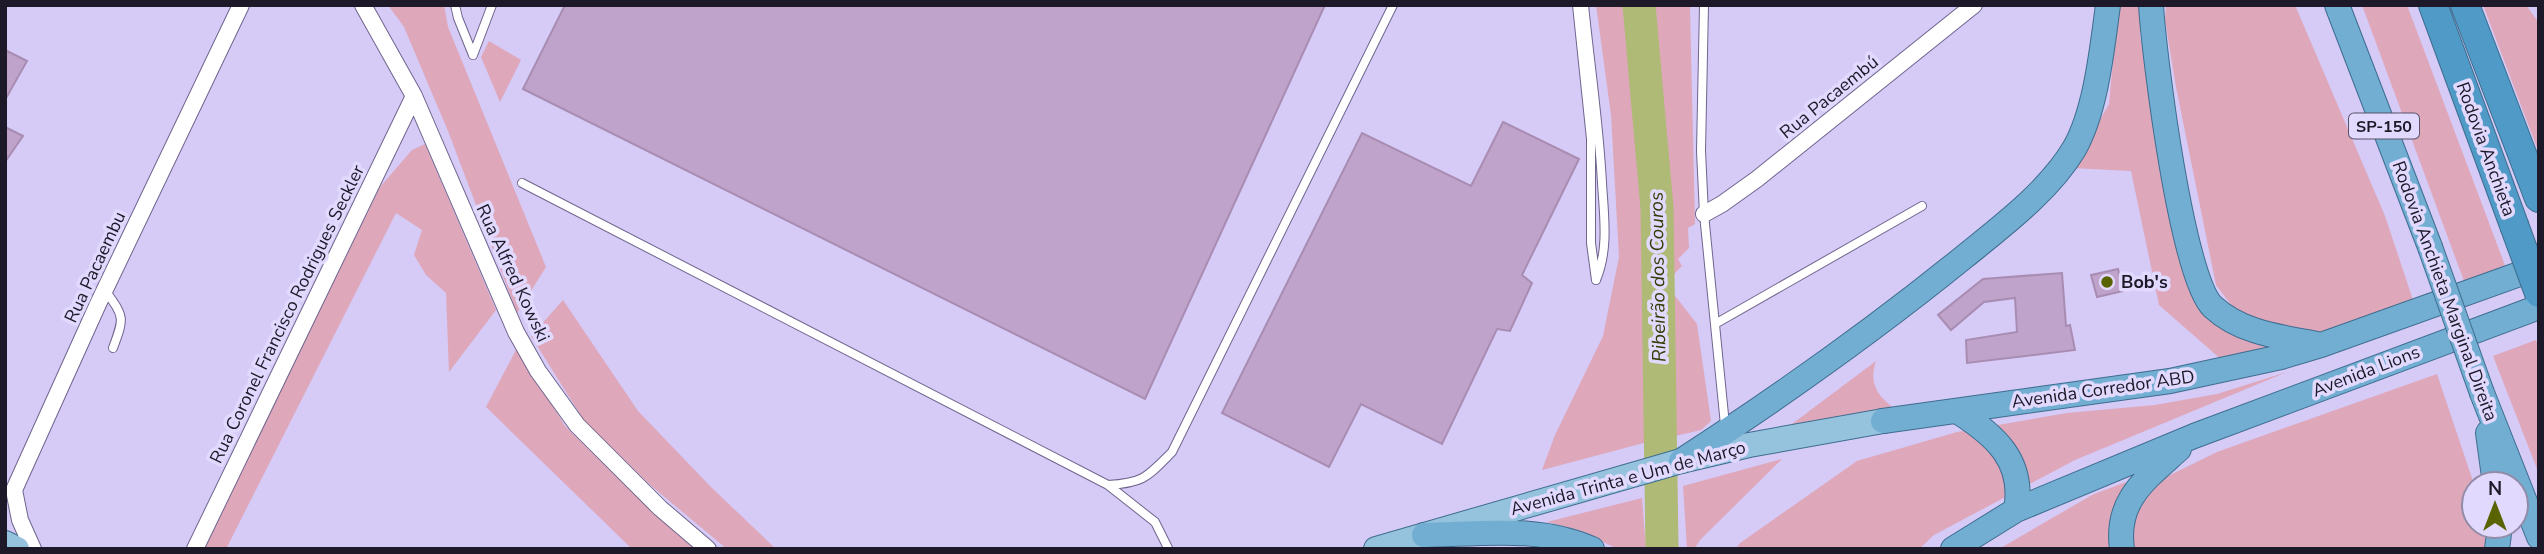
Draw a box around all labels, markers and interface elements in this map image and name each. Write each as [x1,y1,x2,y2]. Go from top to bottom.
street label: Rua Pacaembú [1775,50,1883,144]
street label: Rodovia Anchieta [2451,78,2521,220]
road number: SP-150 [2349,114,2419,138]
street label: Rodovia Anchieta Marginal Direita [2387,158,2503,424]
street label: Rua Coronel Francisco Rodrigues Seckler [204,160,370,467]
water label: Ribeirão dos Couros [1644,192,1672,362]
street label: Rua Alfred Kowski [471,200,555,346]
street label: Rua Pacaembu [59,207,131,327]
place label: Bob's [2121,270,2168,294]
marker: Bob's [2099,274,2115,290]
street label: Avenida Lions [2309,340,2423,402]
street label: Avenida Corredor ABD [2010,364,2196,414]
street label: Avenida Trinta e Um de Março [1508,435,1748,521]
north arrow [2460,470,2530,540]
text: N [2488,476,2502,502]

